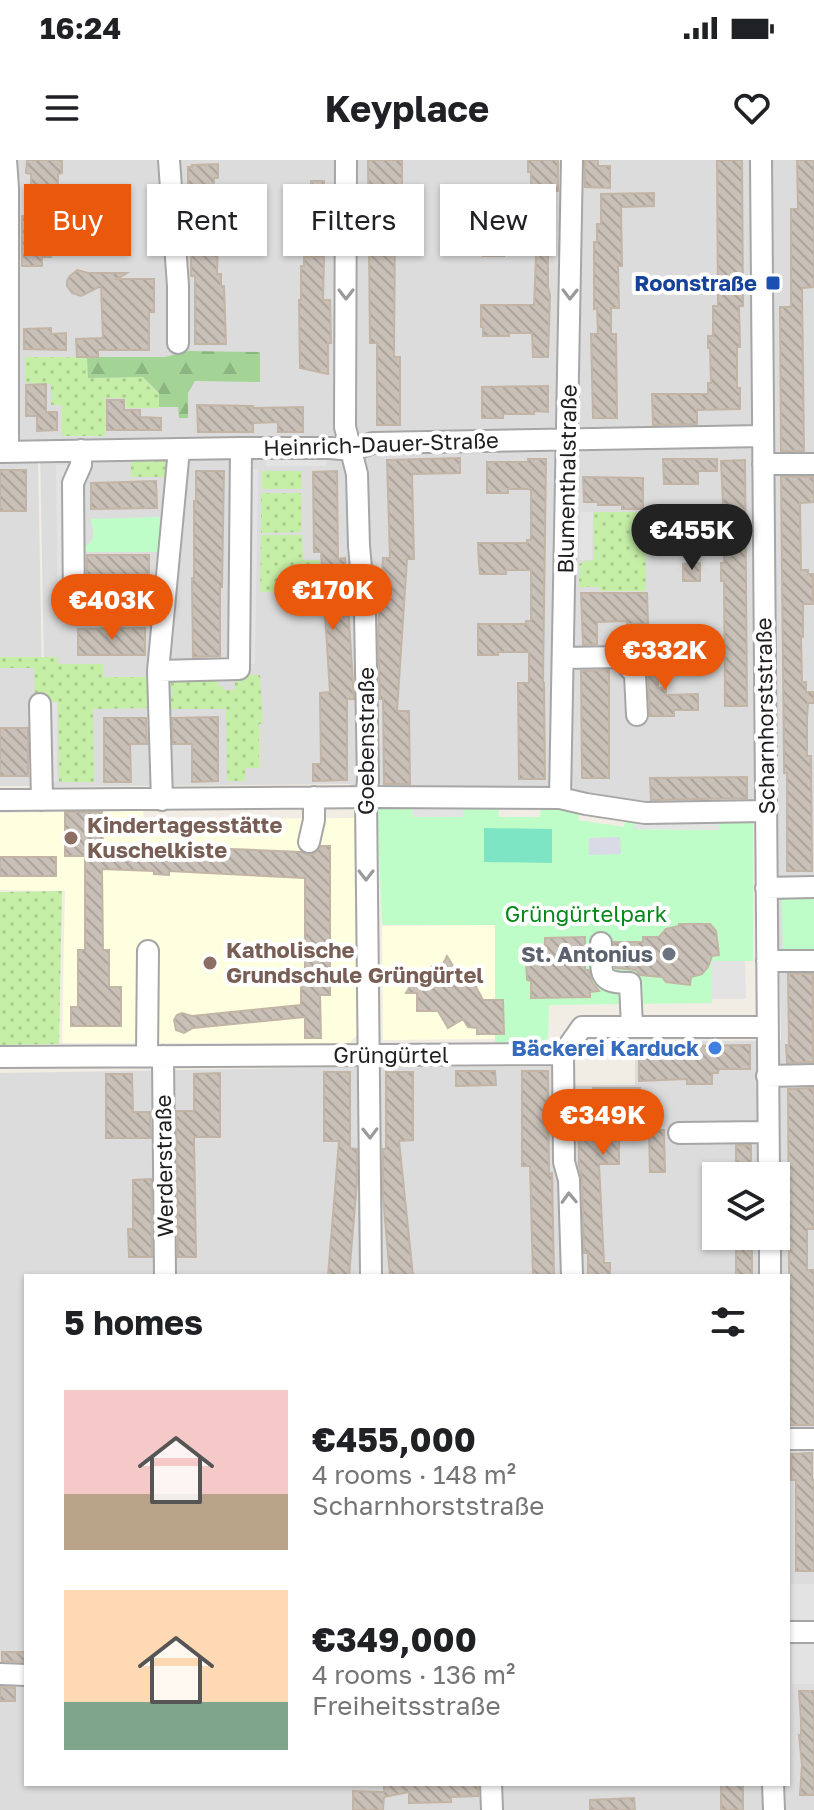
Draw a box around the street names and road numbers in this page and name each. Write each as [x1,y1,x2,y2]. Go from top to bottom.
street label: Blumenthalstraße [551,384,582,574]
street label: Heinrich-Dauer-Straße [263,426,499,461]
street label: Scharnhorststraße [749,617,780,815]
street label: Goebenstraße [352,667,379,815]
street label: Grüngürtel [333,1041,449,1068]
street label: Werderstraße [149,1094,178,1238]

